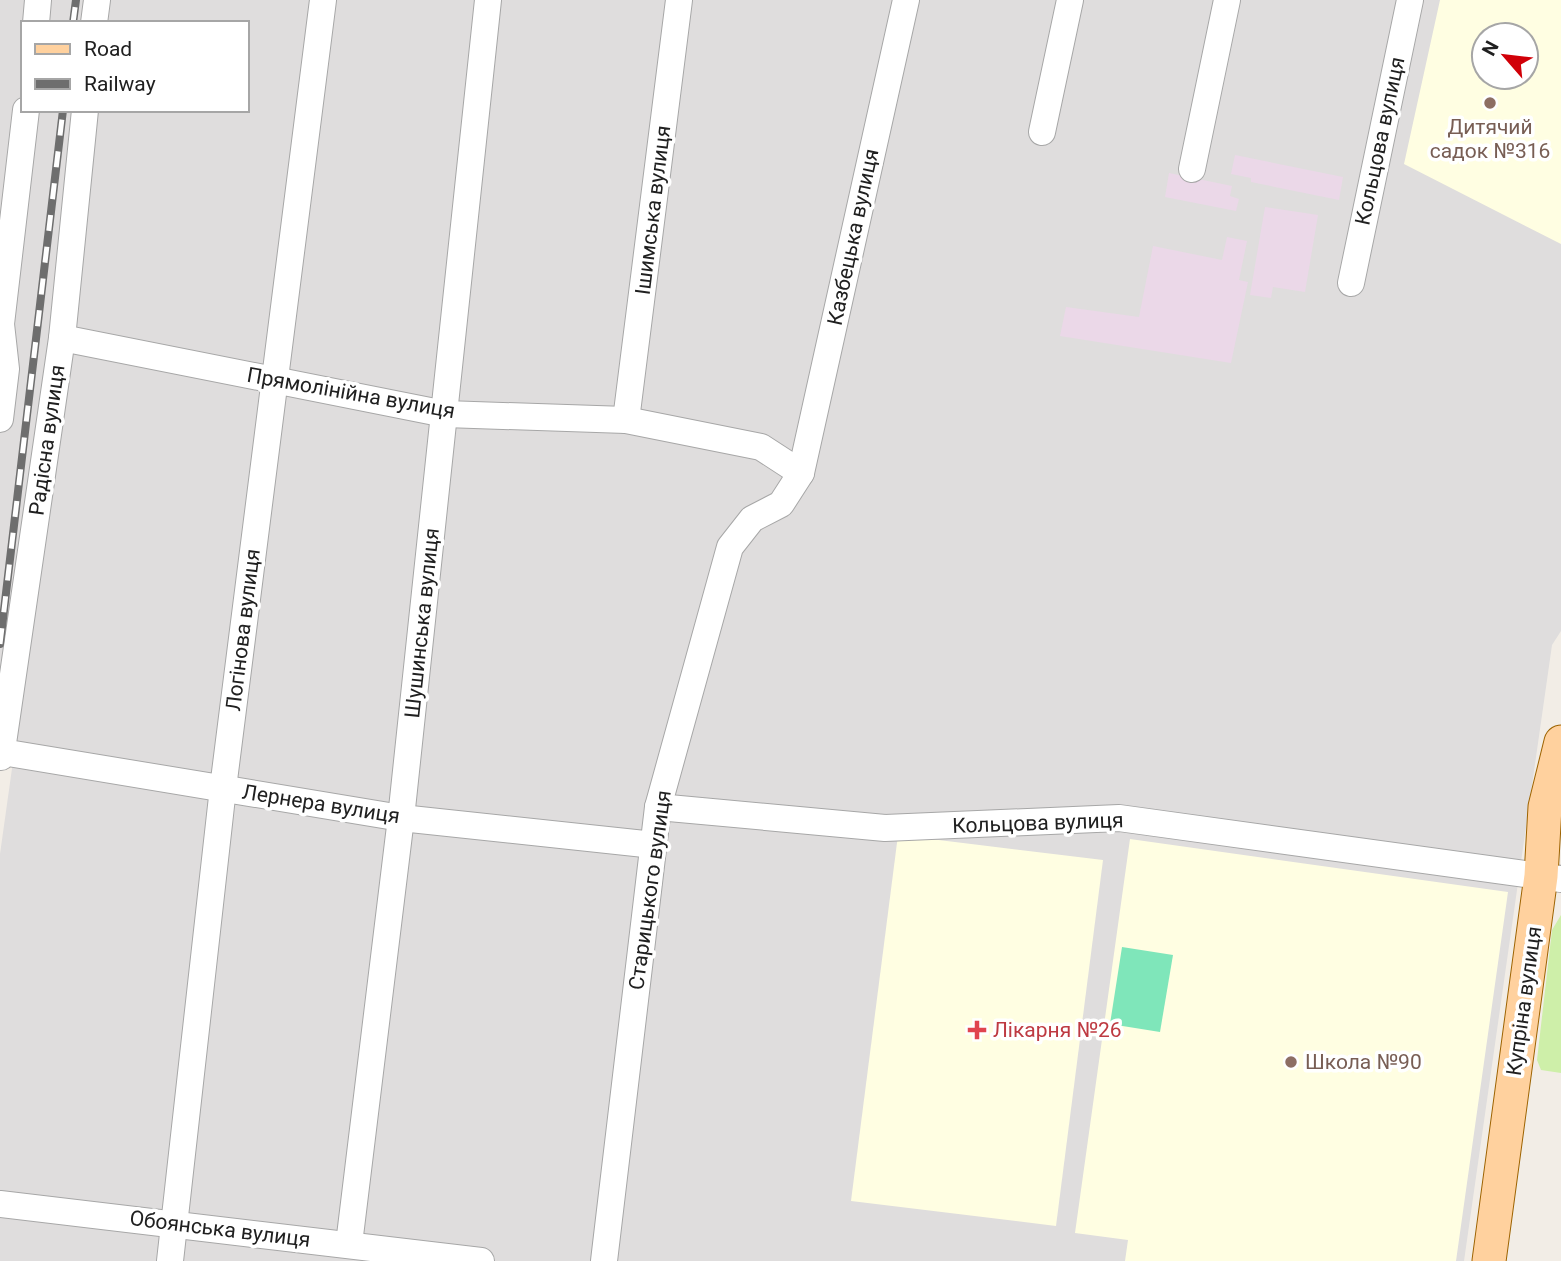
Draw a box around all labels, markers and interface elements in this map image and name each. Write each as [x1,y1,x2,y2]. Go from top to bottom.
legend [21,21,248,112]
north arrow [1470,21,1540,91]
text: Road [84,37,132,61]
text: N [1477,37,1504,60]
street label: Кольцова вулиця [1350,55,1410,227]
text: Railway [84,72,156,96]
marker: Дитячий садок №316 [1482,95,1498,111]
place label: Дитячий садок №316 [1430,115,1550,163]
street label: Ішимська вулиця [631,124,675,296]
street label: Казбецька вулиця [823,147,883,327]
street label: Радісна вулиця [25,363,69,517]
street label: Прямолінійна вулиця [245,363,457,423]
street label: Шушинська вулиця [400,527,444,719]
street label: Логінова вулиця [221,548,265,712]
street label: Лернера вулиця [240,780,402,828]
street label: Старицького вулиця [624,789,676,991]
street label: Кольцова вулиця [952,808,1124,838]
street label: Купріна вулиця [1502,925,1546,1077]
place label: Лікарня №26 [993,1018,1122,1042]
marker: Лікарня №26 [967,1020,987,1040]
place label: Школа №90 [1305,1050,1422,1074]
marker: Школа №90 [1283,1054,1299,1070]
street label: Обоянська вулиця [128,1206,312,1252]

